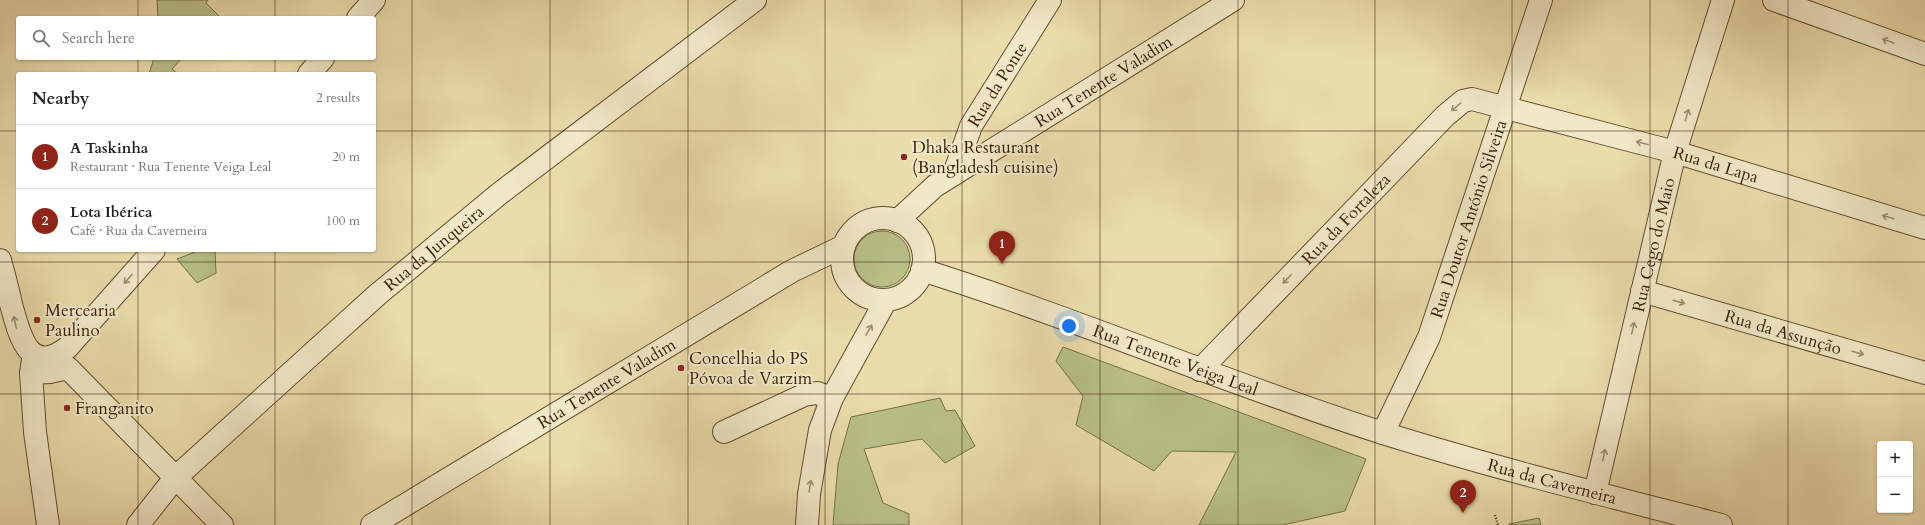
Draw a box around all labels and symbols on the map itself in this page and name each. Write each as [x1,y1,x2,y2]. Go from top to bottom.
street label: Rua Tenente Valadim [1030,29,1177,132]
one-way arrow [1883,36,1895,44]
street label: Rua da Ponte [962,38,1032,131]
one-way arrow [1451,102,1461,111]
one-way arrow [1684,108,1691,121]
street label: Rua Doutor António Silveira [1425,116,1512,321]
place label: Dhaka Restaurant (Bangladesh cuisine) [912,136,1059,179]
one-way arrow [1636,139,1649,147]
street label: Rua da Lapa [1670,141,1762,188]
marker: Dhaka Restaurant (Bangladesh cuisine) [899,152,909,162]
street label: Rua da Fortaleza [1296,168,1396,270]
street label: Rua Cego do Maio [1626,175,1680,314]
street label: Rua da Junqueira [379,199,489,296]
one-way arrow [1881,213,1894,220]
pin: 1 [989,231,1015,264]
one-way arrow [123,274,132,284]
one-way arrow [1282,274,1292,284]
place label: Mercearia Paulino [45,299,117,342]
one-way arrow [1673,299,1686,306]
street label: Rua da Assunção [1722,304,1844,360]
marker: Mercearia Paulino [32,315,42,325]
one-way arrow [11,316,19,329]
your location [1059,316,1079,336]
street label: Rua Tenente Veiga Leal [1090,319,1262,401]
one-way arrow [1630,322,1638,335]
one-way arrow [866,324,874,336]
street label: Rua Tenente Valadim [533,332,680,434]
place label: Concelhia do PS Póvoa de Varzim [689,347,813,390]
one-way arrow [1851,350,1864,357]
marker: Concelhia do PS Póvoa de Varzim [676,363,686,373]
place label: Franganito [75,397,154,420]
marker: Franganito [62,403,72,413]
one-way arrow [1600,449,1608,462]
street label: Rua da Caverneira [1485,453,1620,509]
one-way arrow [806,480,814,493]
pin: 2 [1450,480,1476,513]

